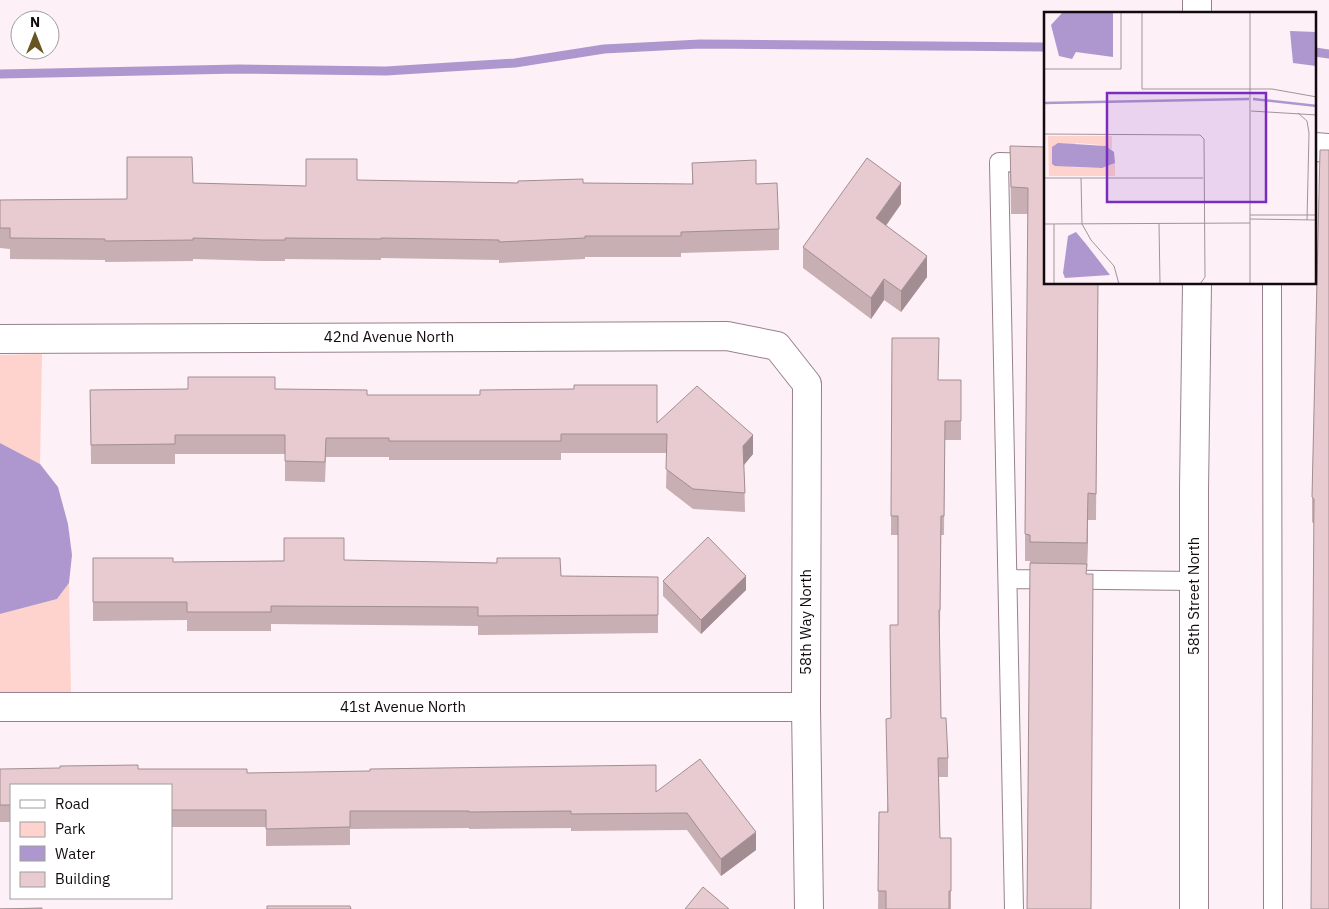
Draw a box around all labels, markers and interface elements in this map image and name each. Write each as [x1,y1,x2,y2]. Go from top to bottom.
north arrow [10,10,60,60]
inset map [1044,12,1316,285]
text: N [30,13,40,31]
street label: 42nd Avenue North [324,327,454,346]
street label: 58th Street North [1184,537,1203,655]
street label: 58th Way North [796,569,815,675]
street label: 41st Avenue North [340,697,466,716]
legend [10,784,172,899]
text: Road [55,794,90,813]
text: Park [55,819,85,838]
text: Water [55,844,96,863]
text: Building [55,869,110,888]

